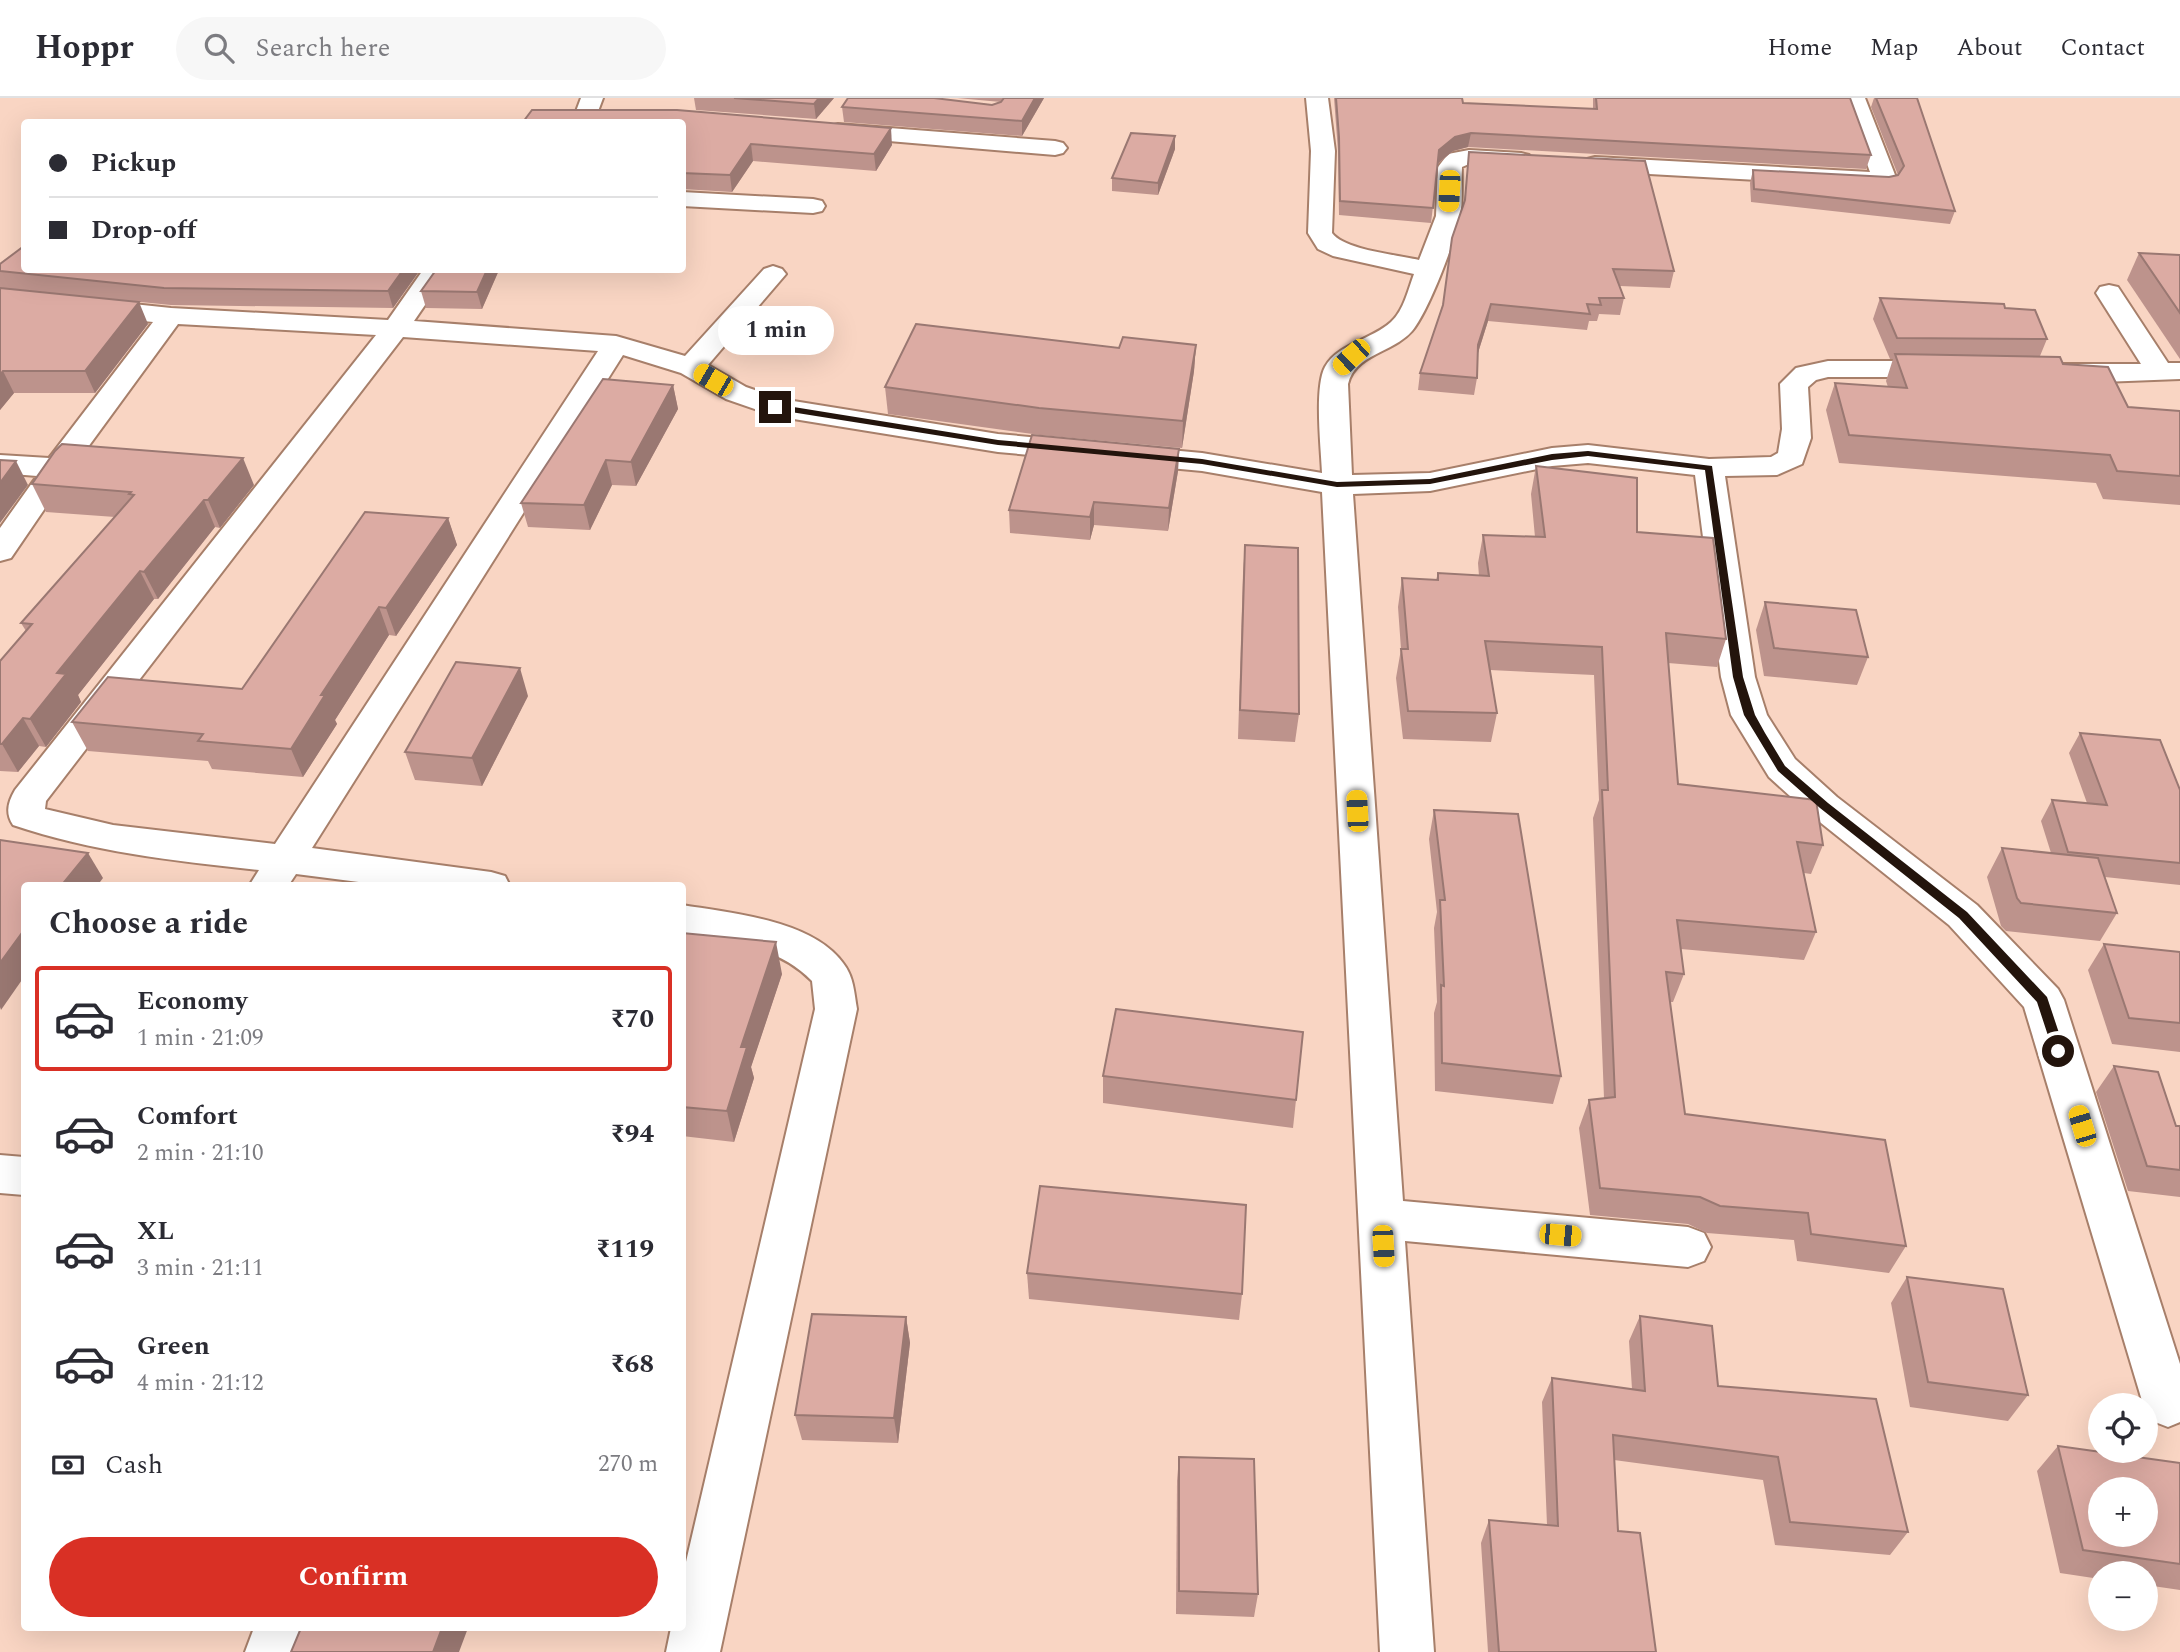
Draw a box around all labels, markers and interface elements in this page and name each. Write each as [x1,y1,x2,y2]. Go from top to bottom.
search box [176,17,666,80]
text: Hoppr [35,23,134,73]
text: Search here [256,28,390,68]
icon: search [200,29,238,67]
text: Home [1767,30,1832,66]
text: Map [1870,30,1918,66]
text: About [1956,30,2022,66]
text: Contact [2060,30,2145,66]
text: Pickup [91,143,176,183]
car [1438,169,1461,213]
text: Drop-off [91,210,196,250]
callout: 1 min [717,306,833,354]
text: 1 min [745,313,807,348]
car [1329,335,1374,379]
car [690,360,737,400]
route end [759,391,791,423]
car [1346,789,1369,833]
text: Choose a ride [49,899,248,948]
text: Economy [137,981,247,1021]
icon: car [53,987,116,1050]
text: ₹70 [610,999,654,1039]
text: 1 min · 21:09 [137,1021,264,1056]
route start [2042,1035,2074,1067]
text: Comfort [137,1096,238,1136]
icon: car [53,1102,116,1165]
car [2066,1103,2099,1149]
text: ₹94 [610,1114,654,1154]
text: 2 min · 21:10 [137,1136,264,1171]
text: XL [137,1211,174,1251]
icon: car [53,1217,116,1280]
car [1539,1223,1582,1247]
car [1372,1224,1395,1268]
text: ₹119 [596,1229,654,1269]
text: 3 min · 21:11 [137,1251,264,1286]
text: Green [137,1326,210,1366]
icon: car [53,1332,116,1395]
text: ₹68 [610,1344,654,1384]
text: 4 min · 21:12 [137,1366,264,1401]
map controls [2088,1393,2158,1631]
button: locate [2088,1393,2158,1463]
text: Cash [105,1445,163,1485]
icon: cash [49,1446,87,1484]
text: 270 m [598,1447,658,1482]
button: + [2088,1477,2158,1547]
button: Confirm [49,1537,658,1617]
button: − [2088,1561,2158,1631]

